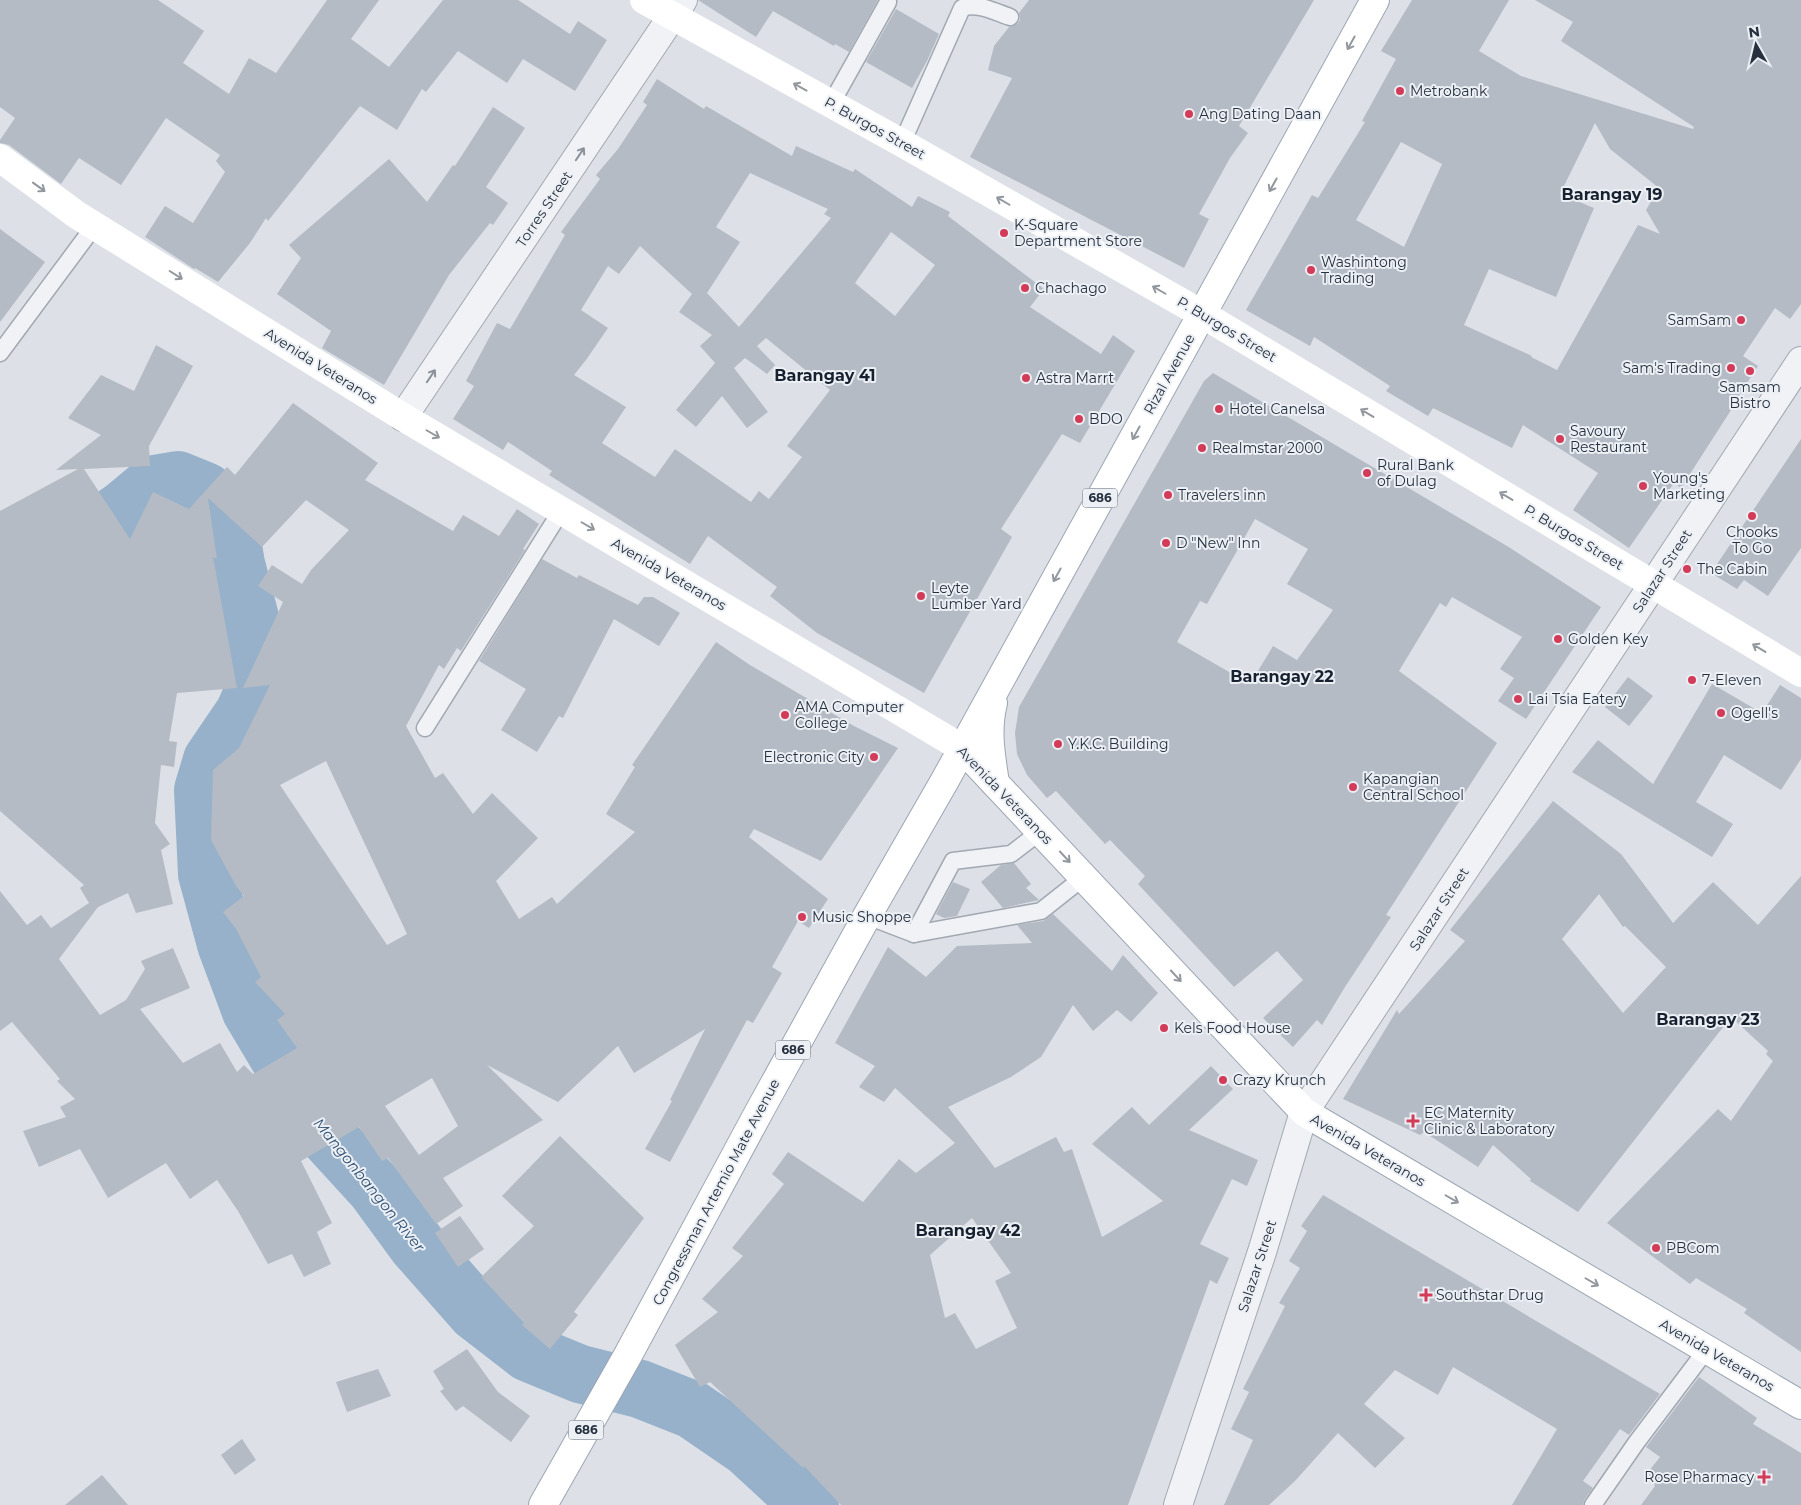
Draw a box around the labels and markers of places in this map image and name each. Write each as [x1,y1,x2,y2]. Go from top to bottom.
place label: Metrobank [1410,82,1488,100]
marker: Metrobank [1394,85,1406,97]
place label: Ang Dating Daan [1199,105,1321,123]
marker: Ang Dating Daan [1183,108,1195,120]
place label: K-Square Department Store [1014,216,1142,250]
marker: K-Square Department Store [998,227,1010,239]
place label: Washintong Trading [1321,253,1407,287]
marker: Washintong Trading [1305,264,1317,276]
place label: Chachago [1035,279,1107,297]
marker: Chachago [1019,282,1031,294]
place label: SamSam [1668,311,1731,329]
marker: SamSam [1735,314,1747,326]
place label: Sam's Trading [1622,359,1721,377]
marker: Sam's Trading [1725,362,1737,374]
marker: Samsam Bistro [1744,365,1756,377]
place label: Astra Marrt [1036,369,1114,387]
marker: Astra Marrt [1020,372,1032,384]
place label: Samsam Bistro [1719,378,1781,412]
place label: Hotel Canelsa [1229,400,1325,418]
marker: Hotel Canelsa [1213,403,1225,415]
place label: BDO [1089,410,1123,428]
marker: BDO [1073,413,1085,425]
place label: Savoury Restaurant [1570,422,1647,456]
marker: Savoury Restaurant [1554,433,1566,445]
place label: Realmstar 2000 [1212,439,1323,457]
marker: Realmstar 2000 [1196,442,1208,454]
place label: Rural Bank of Dulag [1377,456,1455,490]
marker: Rural Bank of Dulag [1361,467,1373,479]
place label: Young's Marketing [1653,469,1725,503]
marker: Young's Marketing [1637,480,1649,492]
place label: Travelers inn [1178,486,1266,504]
marker: Travelers inn [1162,489,1174,501]
marker: Chooks To Go [1746,510,1758,522]
place label: Chooks To Go [1726,523,1778,557]
place label: D "New" Inn [1176,534,1261,552]
marker: D "New" Inn [1160,537,1172,549]
place label: The Cabin [1697,560,1767,578]
marker: The Cabin [1681,563,1693,575]
place label: Leyte Lumber Yard [931,579,1022,613]
marker: Leyte Lumber Yard [915,590,927,602]
place label: Golden Key [1568,630,1648,648]
marker: Golden Key [1552,633,1564,645]
place label: 7-Eleven [1702,671,1762,689]
marker: 7-Eleven [1686,674,1698,686]
place label: Lai Tsia Eatery [1528,690,1627,708]
marker: Lai Tsia Eatery [1512,693,1524,705]
place label: AMA Computer College [795,698,904,732]
place label: Ogell's [1731,704,1778,722]
marker: Ogell's [1715,707,1727,719]
marker: AMA Computer College [779,709,791,721]
place label: Y.K.C. Building [1068,735,1169,753]
marker: Y.K.C. Building [1052,738,1064,750]
place label: Electronic City [763,748,864,766]
marker: Electronic City [868,751,880,763]
place label: Kapangian Central School [1363,770,1464,804]
marker: Kapangian Central School [1347,781,1359,793]
place label: Music Shoppe [812,908,911,926]
marker: Music Shoppe [796,911,808,923]
place label: Kels Food House [1174,1019,1291,1037]
marker: Kels Food House [1158,1022,1170,1034]
place label: Crazy Krunch [1233,1071,1326,1089]
marker: Crazy Krunch [1217,1074,1229,1086]
place label: EC Maternity Clinic & Laboratory [1424,1104,1555,1138]
marker: EC Maternity Clinic & Laboratory [1406,1114,1420,1128]
place label: PBCom [1666,1239,1720,1257]
marker: PBCom [1650,1242,1662,1254]
place label: Southstar Drug [1436,1286,1544,1304]
marker: Southstar Drug [1420,1289,1432,1301]
place label: Rose Pharmacy [1644,1468,1754,1486]
marker: Rose Pharmacy [1758,1471,1770,1483]

